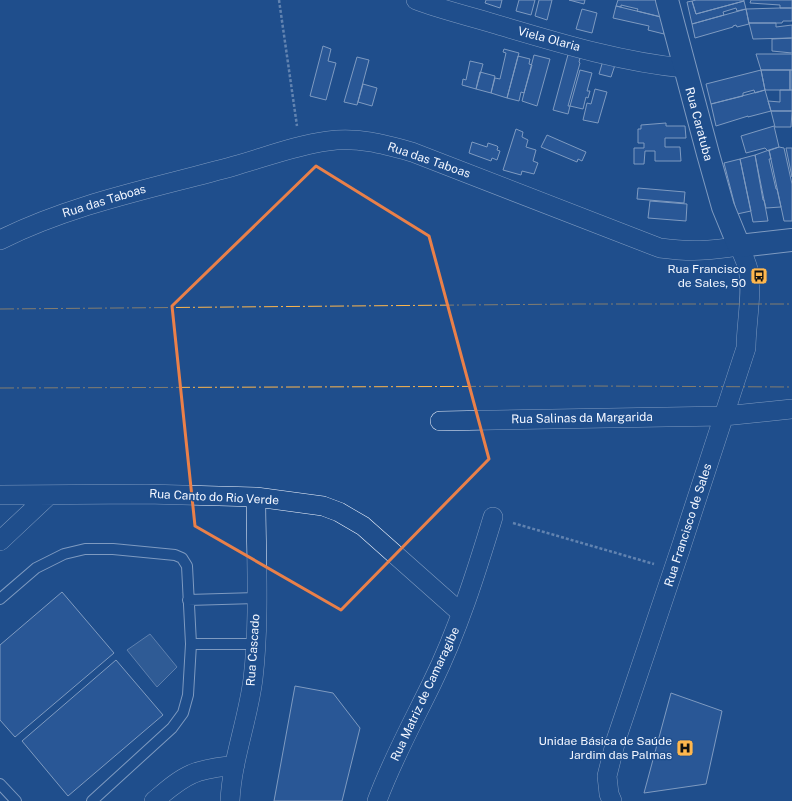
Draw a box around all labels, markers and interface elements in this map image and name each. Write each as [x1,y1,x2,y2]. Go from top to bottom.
street label: Viela Olaria [516,24,582,54]
street label: Rua Caratuba [682,86,716,162]
street label: Rua das Taboas [386,139,472,181]
street label: Rua das Taboas [61,182,147,220]
place label: Rua Francisco de Sales, 50 [668,262,746,290]
bus stop icon: Rua Francisco de Sales, 50 [749,266,769,286]
street label: Rua Salinas da Margarida [511,410,653,426]
street label: Rua Francisco de Sales [661,462,715,588]
street label: Rua Canto do Rio Verde [149,487,279,507]
street label: Rua Cascado [243,613,263,687]
street label: Rua Matriz de Camaragibe [388,624,462,763]
place label: Unidae Básica de Saúde Jardim das Palmas [538,734,672,762]
hospital icon: Unidae Básica de Saúde Jardim das Palmas [675,738,695,758]

